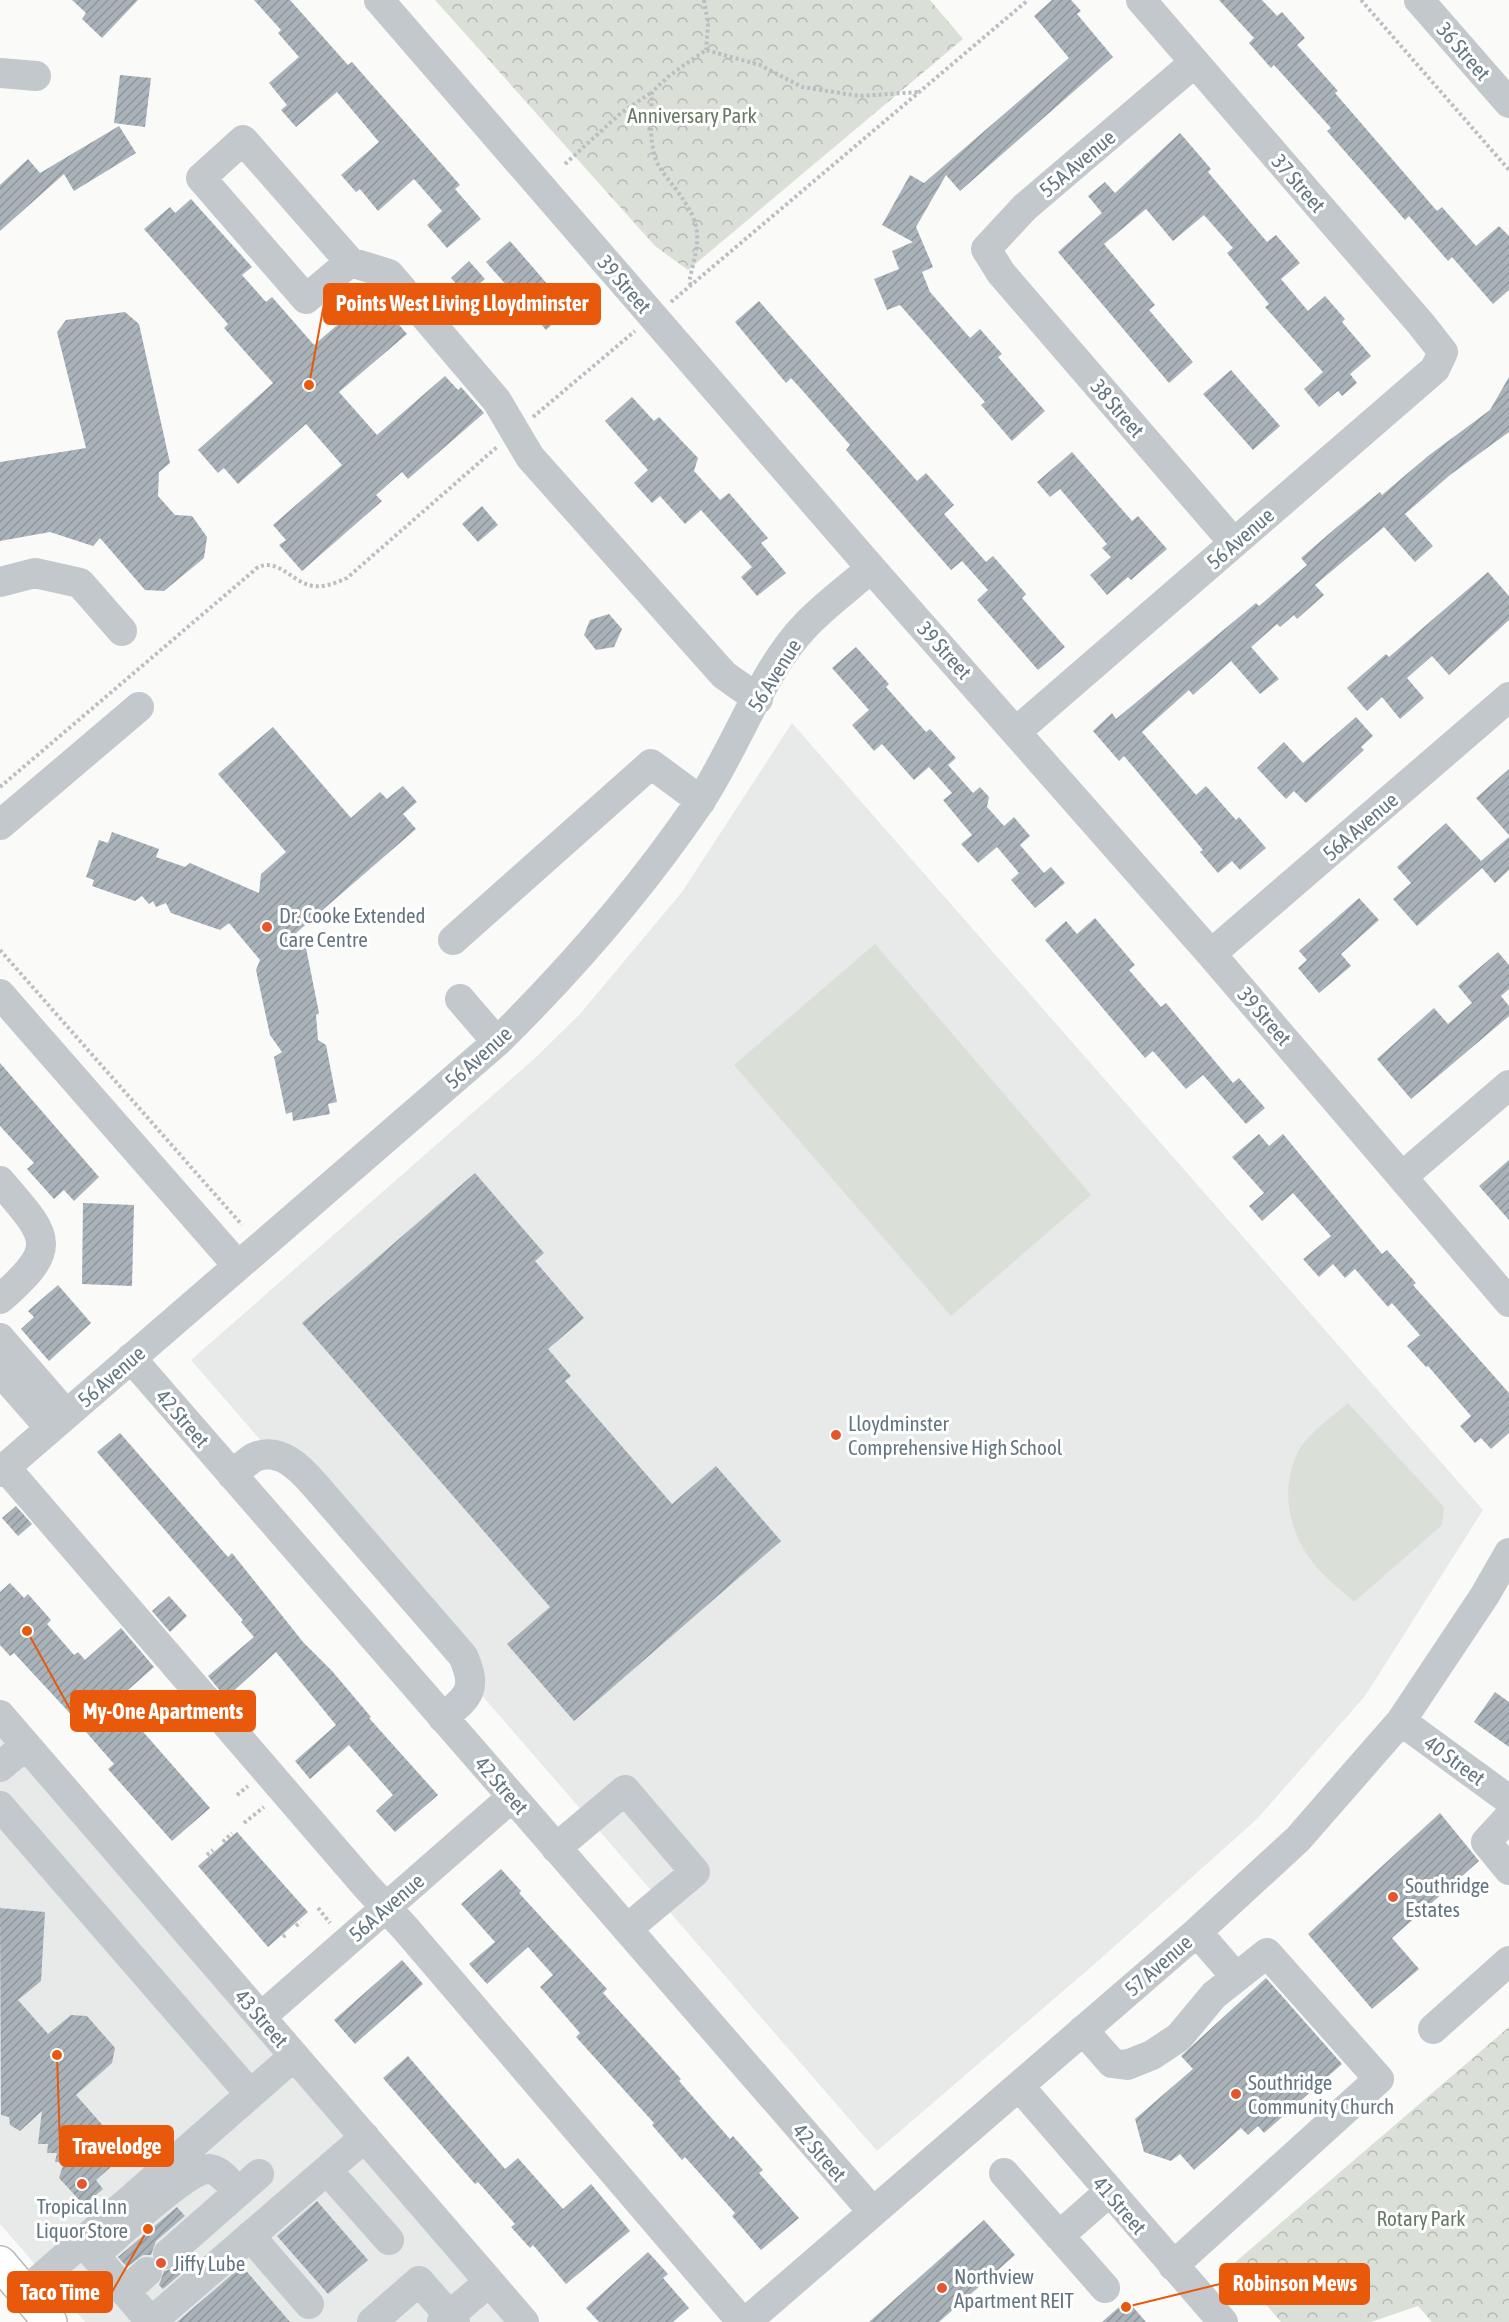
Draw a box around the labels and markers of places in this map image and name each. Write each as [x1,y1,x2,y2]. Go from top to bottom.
callout: Points West Living Lloydminster [324,284,600,324]
place label: Dr. Cooke Extended Care Centre [279,903,425,951]
marker: Dr. Cooke Extended Care Centre [260,920,274,934]
place label: Lloydminster Comprehensive High School [848,1411,1063,1459]
marker: Lloydminster Comprehensive High School [829,1428,843,1442]
callout: My-One Apartments [71,1691,255,1731]
place label: Southridge Estates [1405,1873,1489,1921]
marker: Southridge Estates [1386,1890,1400,1904]
place label: Southridge Community Church [1248,2070,1394,2118]
marker: Southridge Community Church [1229,2087,1243,2101]
callout: Travelodge [60,2126,173,2166]
marker: Tropical Inn Liquor Store [75,2177,89,2191]
place label: Tropical Inn Liquor Store [36,2194,128,2242]
place label: Jiffy Lube [173,2251,245,2275]
marker: Jiffy Lube [154,2256,168,2270]
place label: Northview Apartment REIT [954,2264,1074,2312]
callout: Robinson Mews [1220,2264,1369,2304]
callout: Taco Time [8,2272,112,2312]
marker: Northview Apartment REIT [935,2281,949,2295]

